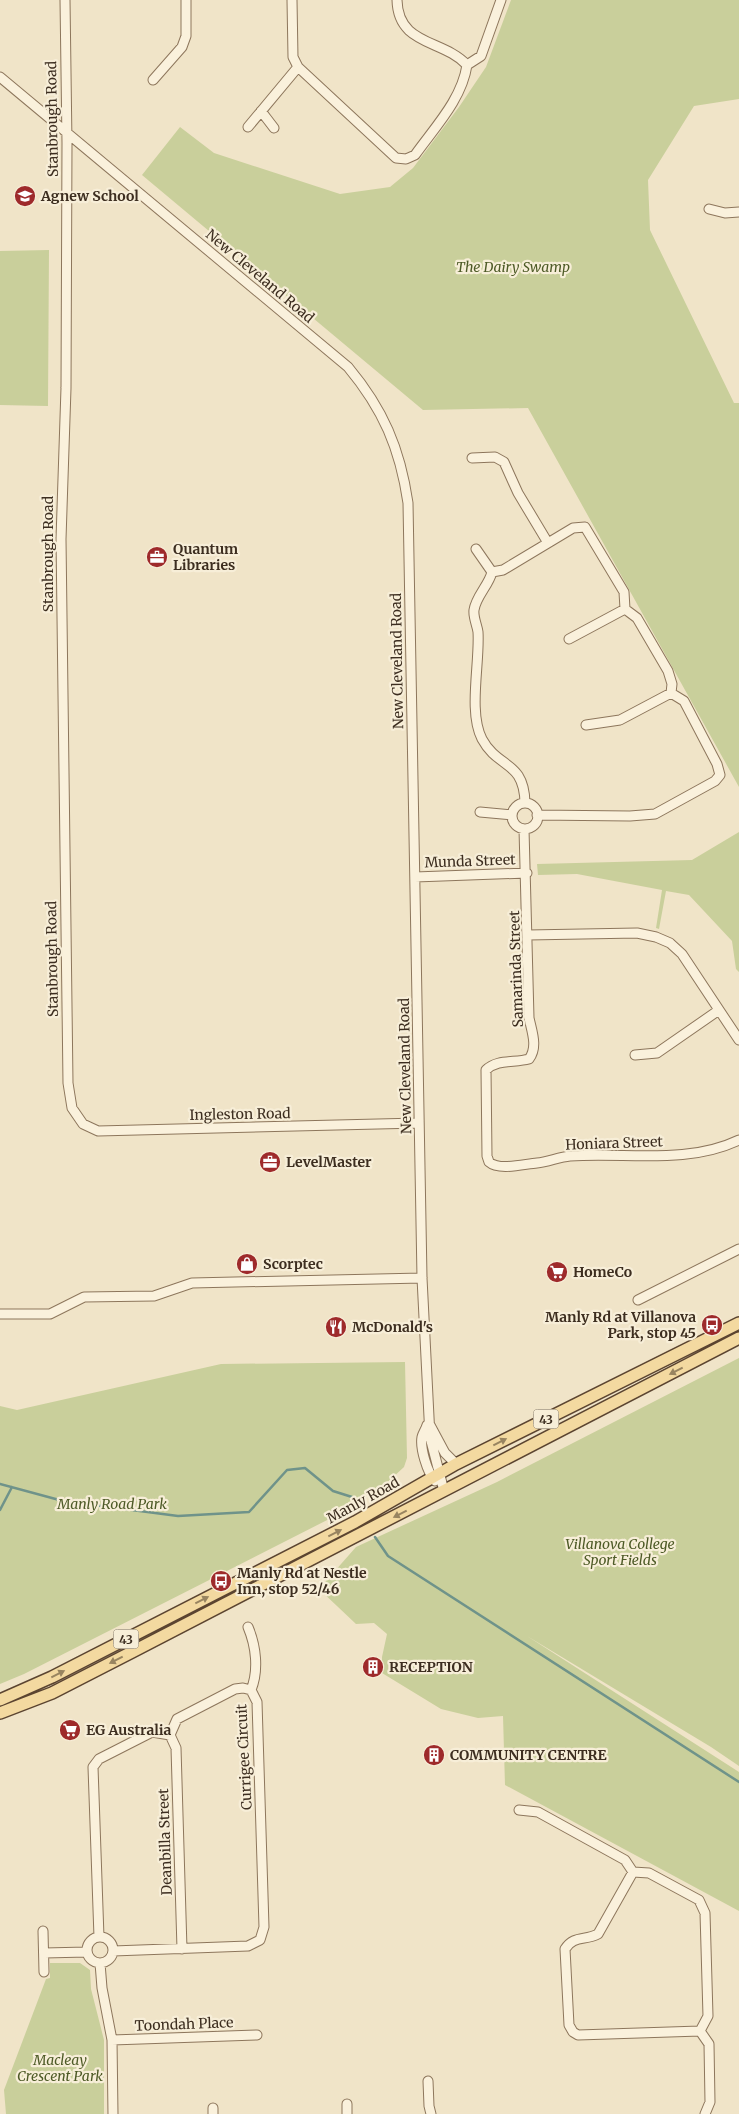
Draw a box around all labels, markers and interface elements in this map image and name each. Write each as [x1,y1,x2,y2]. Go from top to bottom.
street label: Stanbrough Road [42,60,62,177]
school or university icon: Agnew School [13,184,37,208]
place label: Agnew School [40,187,139,205]
street label: New Cleveland Road [202,225,318,327]
park label: The Dairy Swamp [456,258,570,276]
street label: Stanbrough Road [39,495,57,612]
place label: Quantum Libraries [173,540,238,574]
office icon: Quantum Libraries [145,545,169,569]
street label: New Cleveland Road [387,592,407,729]
street label: Munda Street [424,850,516,872]
street label: Stanbrough Road [42,900,62,1017]
street label: Samarinda Street [505,910,527,1028]
street label: New Cleveland Road [395,997,415,1134]
street label: Ingleston Road [189,1104,291,1124]
street label: Honiara Street [565,1132,664,1154]
office icon: LevelMaster [258,1150,282,1174]
place label: LevelMaster [286,1153,372,1171]
shop icon: Scorptec [235,1252,259,1276]
place label: Scorptec [263,1255,323,1273]
supermarket icon: HomeCo [545,1260,569,1284]
place label: HomeCo [573,1263,632,1281]
place label: Manly Rd at Villanova Park, stop 45 [545,1308,696,1342]
bus stop icon: Manly Rd at Villanova Park, stop 45 [700,1313,724,1337]
restaurant icon: McDonald's [324,1315,348,1339]
place label: McDonald's [352,1318,433,1336]
one-way arrow [669,1367,683,1375]
road number: 43 [534,1410,558,1428]
one-way arrow [492,1438,507,1446]
street label: Manly Road [324,1472,403,1527]
park label: Manly Road Park [56,1495,167,1513]
one-way arrow [393,1510,407,1518]
one-way arrow [328,1529,342,1537]
park label: Villanova College Sport Fields [565,1535,675,1569]
place label: Manly Rd at Nestle Inn, stop 52/46 [237,1564,367,1598]
bus stop icon: Manly Rd at Nestle Inn, stop 52/46 [209,1569,233,1593]
one-way arrow [195,1596,210,1604]
road number: 43 [114,1630,138,1648]
building icon: RECEPTION [361,1655,385,1679]
one-way arrow [109,1656,124,1664]
place label: RECEPTION [389,1658,473,1676]
one-way arrow [51,1670,65,1678]
street label: Currigee Circuit [232,1703,256,1811]
supermarket icon: EG Australia [58,1718,82,1742]
place label: EG Australia [86,1721,172,1739]
building icon: COMMUNITY CENTRE [422,1743,446,1767]
place label: COMMUNITY CENTRE [450,1746,607,1764]
street label: Deanbilla Street [154,1788,176,1896]
street label: Toondah Place [134,2013,234,2035]
park label: Macleay Crescent Park [17,2051,103,2085]

